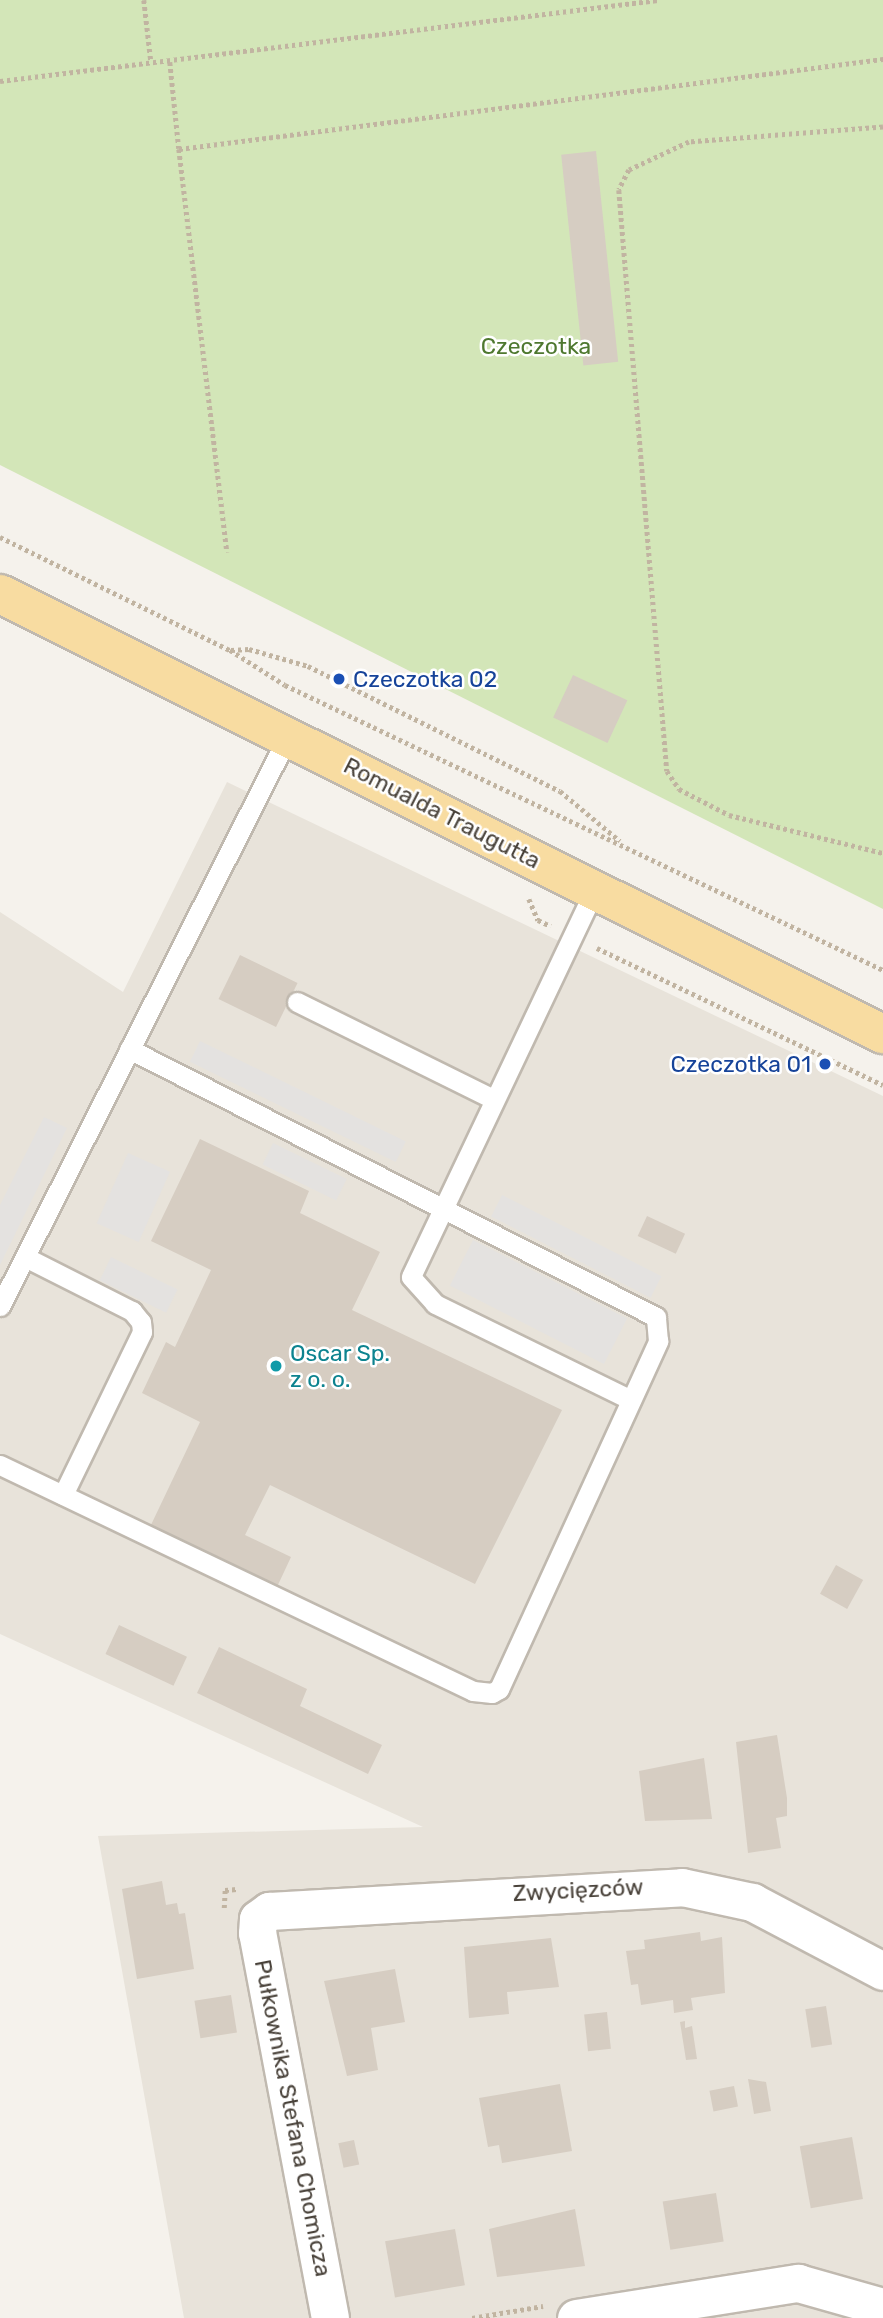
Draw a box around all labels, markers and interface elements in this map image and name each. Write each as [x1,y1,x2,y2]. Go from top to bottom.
park label: Czeczotka [481,332,591,360]
place label: Czeczotka 02 [353,665,497,693]
marker: Czeczotka 02 [331,671,347,687]
street label: Romualda Traugutta [339,751,545,875]
place label: Czeczotka 01 [670,1050,811,1078]
marker: Czeczotka 01 [817,1056,833,1072]
place label: Oscar Sp. z o. o. [290,1339,391,1393]
marker: Oscar Sp. z o. o. [268,1358,284,1374]
street label: Zwycięzców [512,1873,644,1907]
street label: Pułkownika Stefana Chomicza [249,1957,337,2279]

